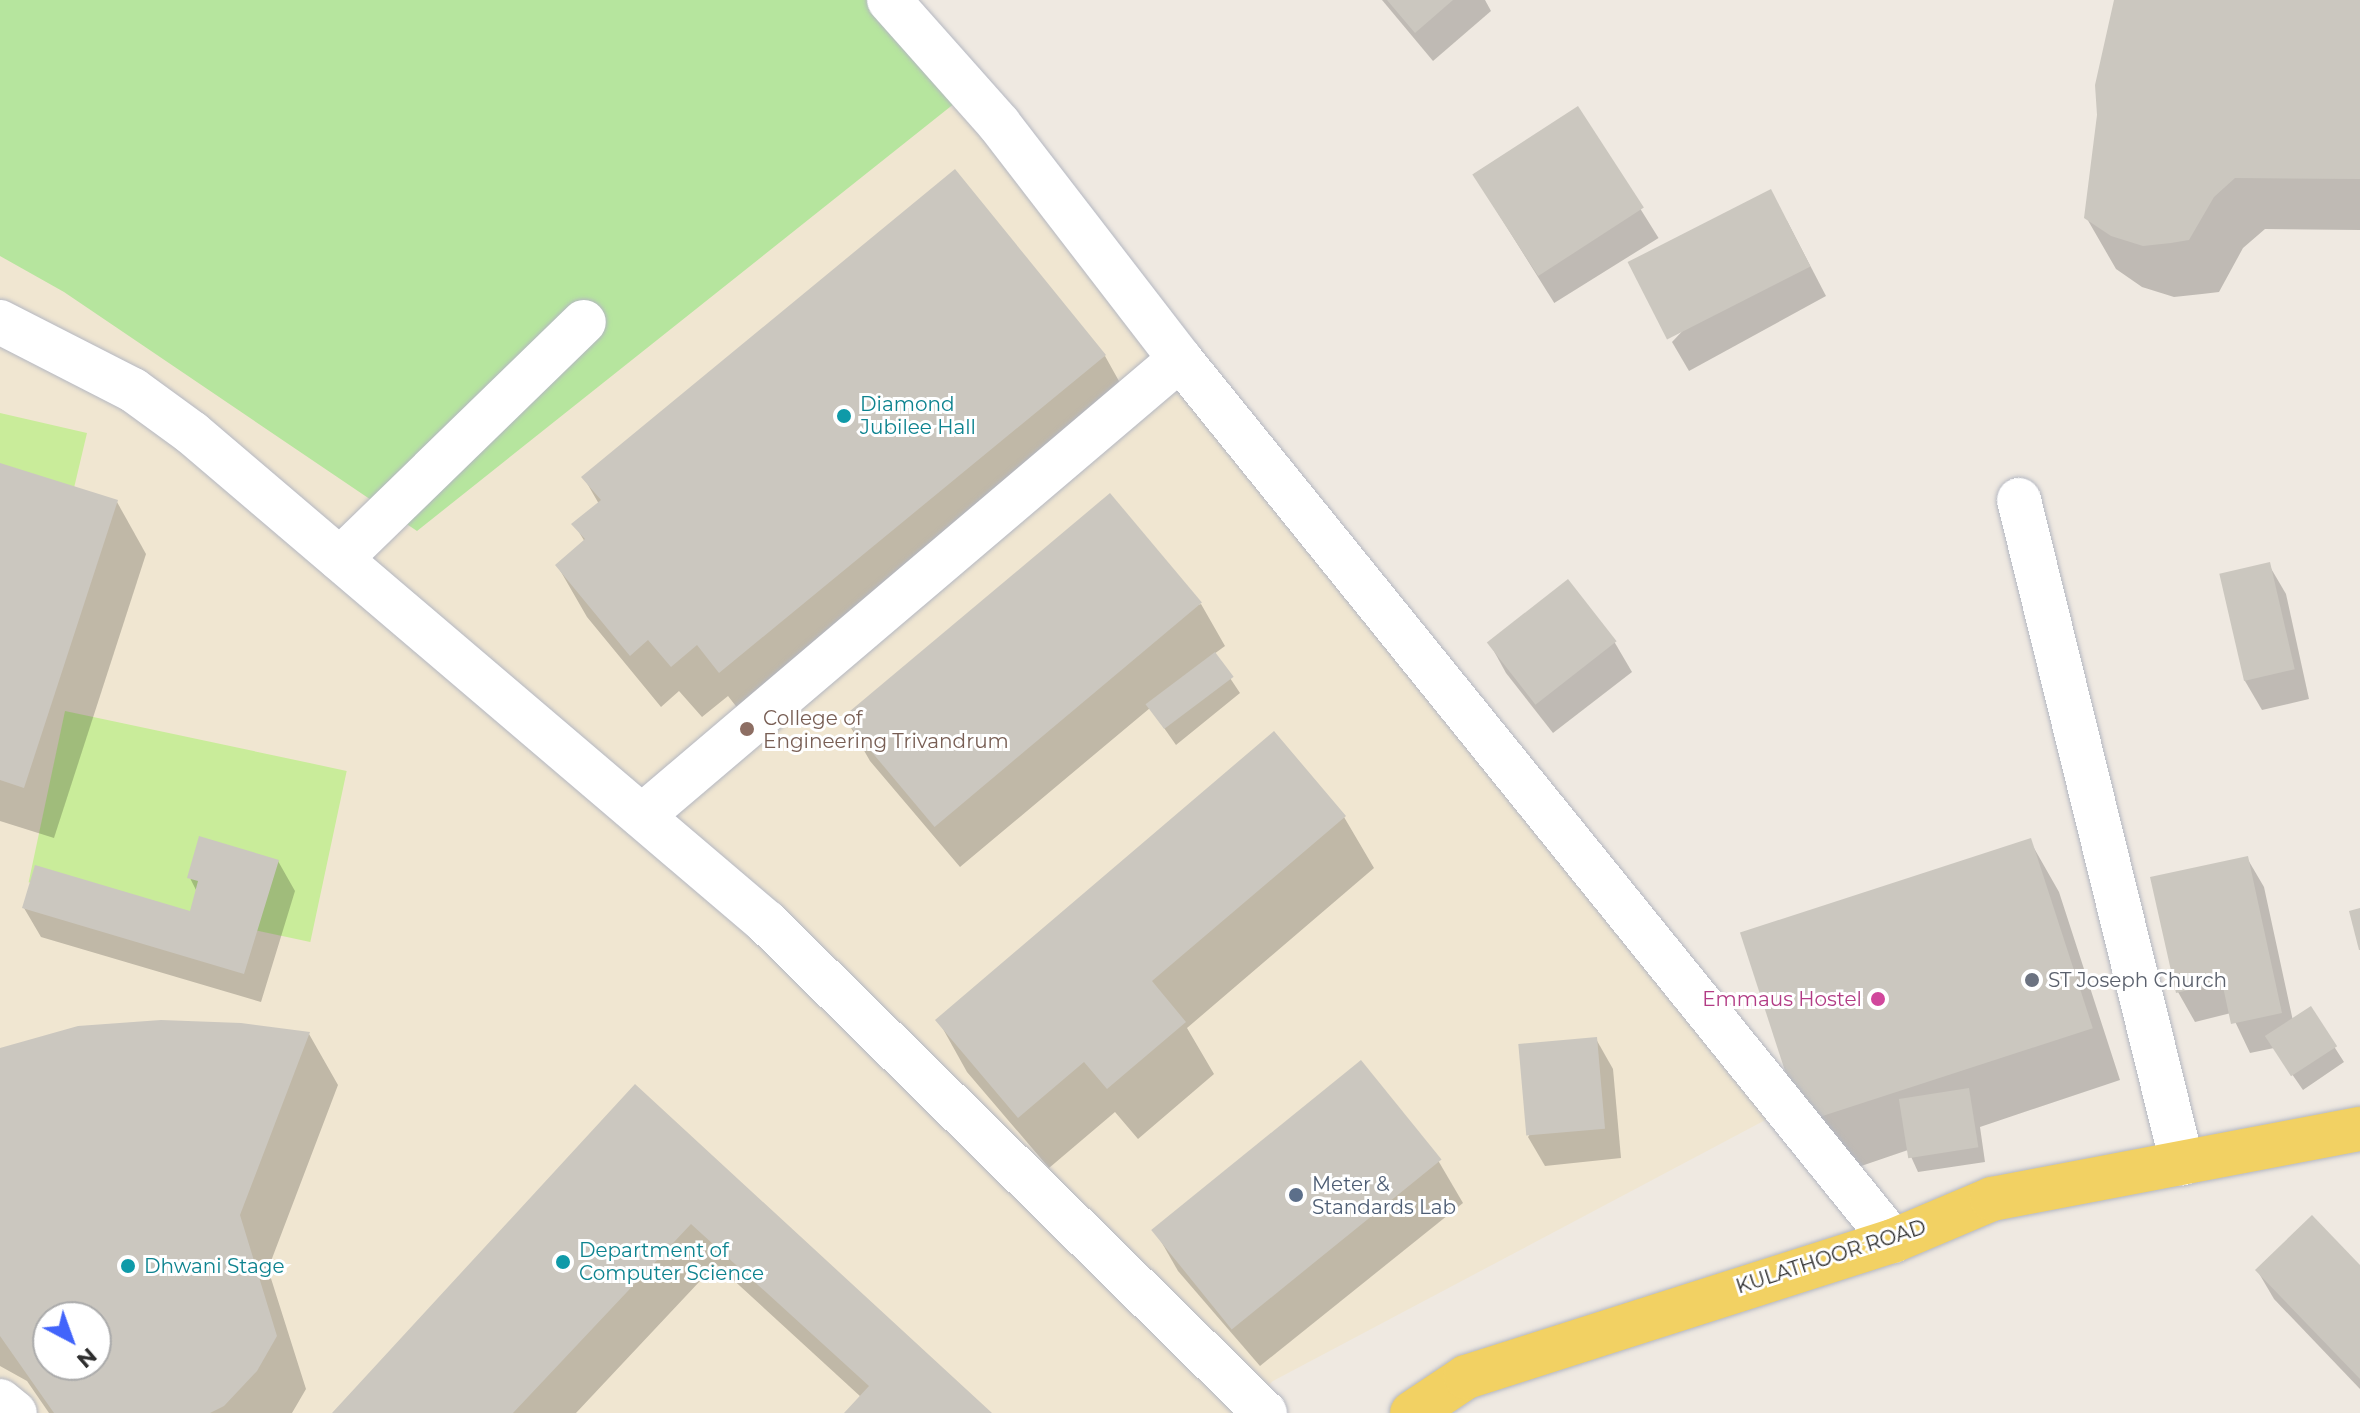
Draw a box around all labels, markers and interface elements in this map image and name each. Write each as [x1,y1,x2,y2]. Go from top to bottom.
place label: Diamond Jubilee Hall [860,392,976,439]
marker: Diamond Jubilee Hall [835,407,853,425]
place label: College of Engineering Trivandrum [763,706,1009,753]
marker: College of Engineering Trivandrum [738,720,756,738]
place label: ST Joseph Church [2048,968,2227,992]
marker: ST Joseph Church [2023,971,2041,989]
place label: Emmaus Hostel [1702,987,1862,1011]
marker: Emmaus Hostel [1869,990,1887,1008]
place label: Meter & Standards Lab [1312,1172,1456,1219]
marker: Meter & Standards Lab [1287,1186,1305,1204]
street label: KULATHOOR ROAD [1733,1215,1929,1299]
place label: Department of Computer Science [579,1238,764,1285]
marker: Department of Computer Science [554,1253,572,1271]
place label: Dhwani Stage [144,1254,285,1278]
marker: Dhwani Stage [119,1257,137,1275]
north arrow [32,1301,112,1381]
text: N [71,1342,102,1374]

